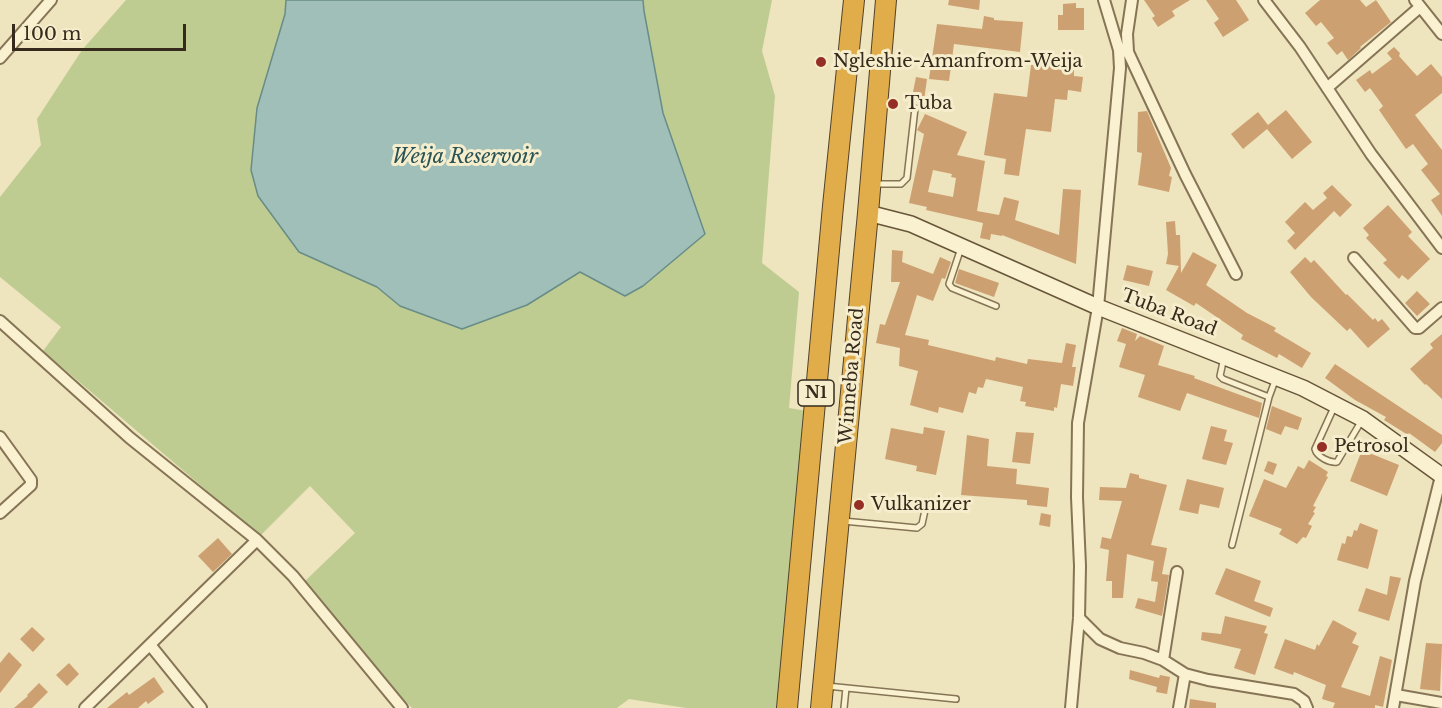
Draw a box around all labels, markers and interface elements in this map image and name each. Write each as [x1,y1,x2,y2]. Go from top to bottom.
scale bar [15,12,189,50]
text: 100 m [23,23,81,45]
place label: Ngleshie-Amanfrom-Weija [833,51,1082,73]
marker: Ngleshie-Amanfrom-Weija [814,55,828,69]
place label: Tuba [905,93,952,115]
marker: Tuba [886,97,900,111]
water label: Weija Reservoir [392,145,538,169]
street label: Tuba Road [1118,285,1220,341]
street label: Winneba Road [835,307,869,445]
road number: N1 [798,380,834,406]
place label: Petrosol [1334,436,1409,458]
marker: Petrosol [1315,440,1329,454]
place label: Vulkanizer [871,494,971,516]
marker: Vulkanizer [852,498,866,512]

